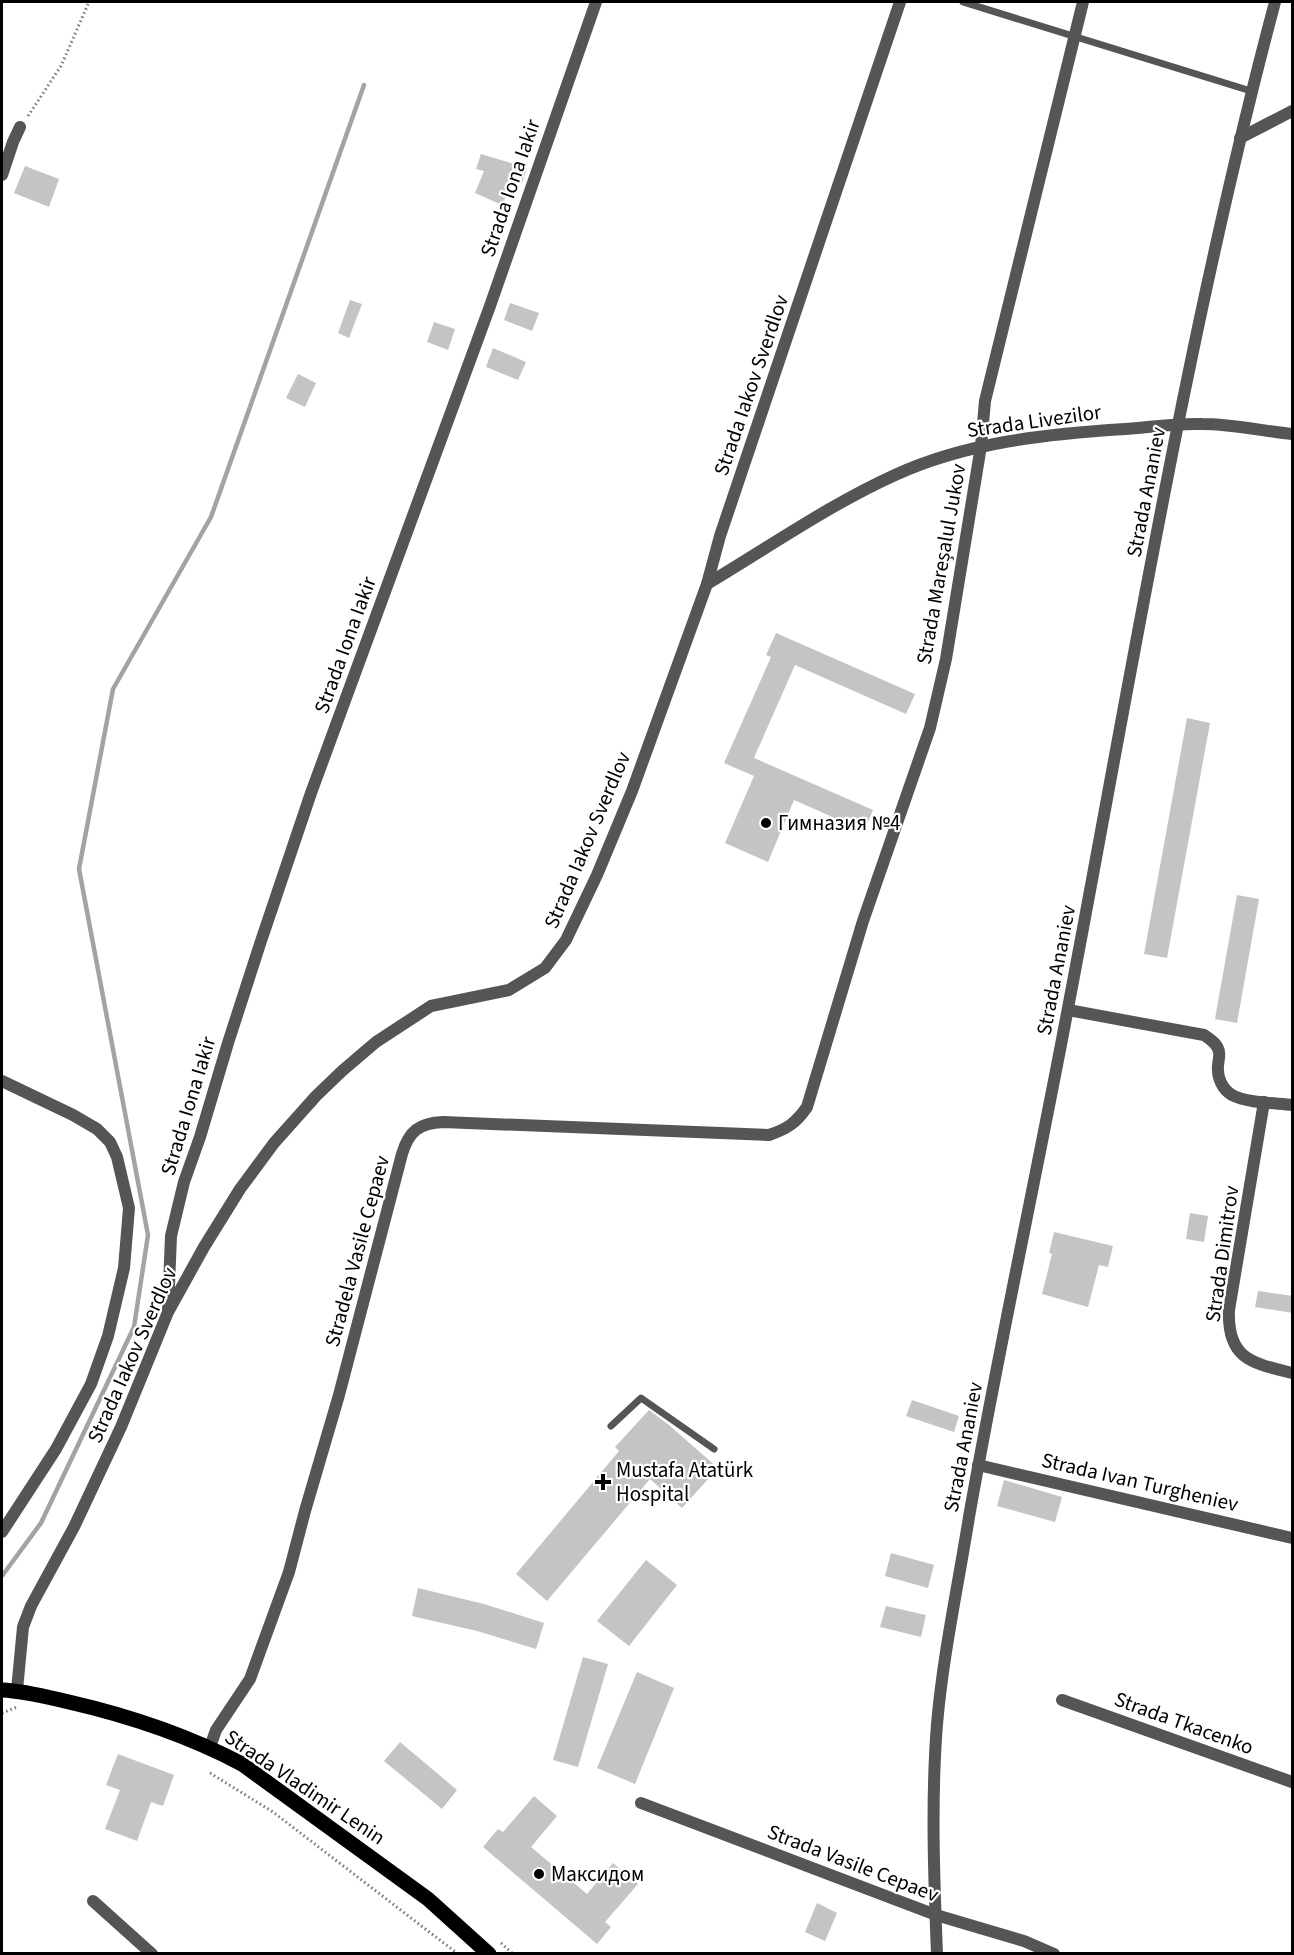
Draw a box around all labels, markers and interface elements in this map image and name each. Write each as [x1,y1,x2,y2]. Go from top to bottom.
street label: Strada Iona Iakir [472,114,548,261]
street label: Strada Iakov Sverdlov [706,290,796,480]
street label: Strada Livezilor [965,397,1104,445]
street label: Strada Ananiev [1119,424,1173,560]
street label: Strada Mareșalul Jukov [909,461,973,667]
street label: Strada Iona Iakir [306,572,384,718]
street label: Strada Iakov Sverdlov [536,747,638,933]
place label: Гимназия №4 [778,808,900,838]
marker: Гимназия №4 [759,816,773,830]
street label: Strada Ananiev [1029,902,1083,1038]
street label: Strada Iona Iakir [153,1032,224,1179]
street label: Stradela Vasile Cepaev [317,1152,397,1350]
street label: Strada Dimitrov [1198,1184,1246,1324]
street label: Strada Iakov Sverdlov [80,1262,184,1448]
street label: Strada Ananiev [936,1379,990,1515]
street label: Strada Ivan Turgheniev [1039,1445,1241,1519]
place label: Mustafa Atatürk Hospital [616,1455,754,1509]
marker: Mustafa Atatürk Hospital [594,1473,612,1491]
street label: Strada Tkacenko [1110,1684,1258,1762]
street label: Strada Vladimir Lenin [219,1722,391,1852]
street label: Strada Vasile Cepaev [763,1817,943,1910]
place label: Максидом [551,1859,644,1889]
marker: Максидом [532,1867,546,1881]

